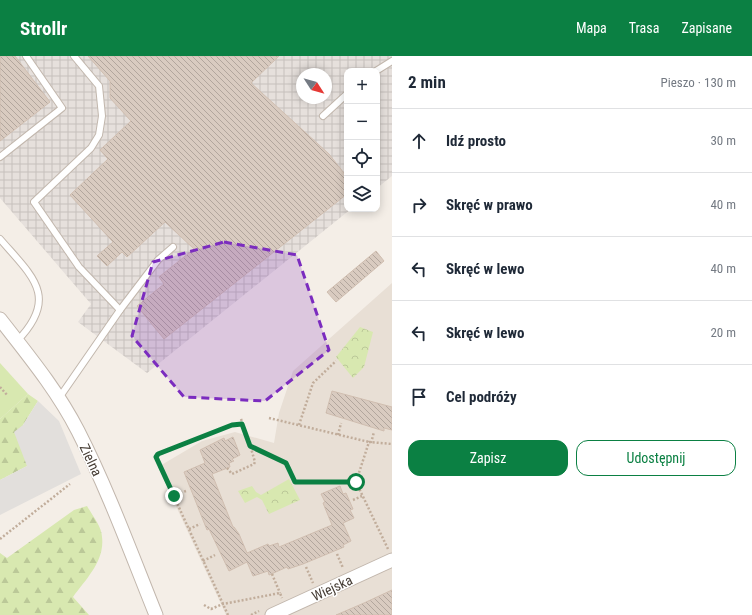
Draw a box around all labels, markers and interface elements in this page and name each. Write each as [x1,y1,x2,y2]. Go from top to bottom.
text: Strollr [20,17,67,40]
text: Mapa [576,20,607,36]
text: Trasa [629,20,659,36]
text: Zapisane [681,20,732,36]
north arrow [296,68,332,104]
map controls [344,68,380,212]
button: + [344,68,380,104]
text: 2 min [408,72,446,92]
text: Pieszo · 130 m [661,75,736,90]
button: − [344,104,380,140]
icon: ahead [408,130,430,152]
text: Idź prosto [446,132,506,150]
text: 30 m [710,133,736,148]
button: locate [344,140,380,176]
button: layers [344,176,380,212]
icon: right [408,194,430,216]
text: Skręć w prawo [446,196,533,214]
text: 40 m [710,197,736,212]
icon: left [408,258,430,280]
text: Skręć w lewo [446,260,525,278]
text: 40 m [710,261,736,276]
icon: left [408,322,430,344]
text: Skręć w lewo [446,324,525,342]
text: 20 m [710,325,736,340]
icon: arrive [408,386,430,408]
text: Cel podróży [446,388,517,406]
button: Zapisz [408,440,568,476]
button: Udostępnij [576,440,736,476]
street label: Zielna [77,441,105,479]
route start [347,473,365,491]
route end [165,487,183,505]
street label: Wiejska [309,572,355,604]

